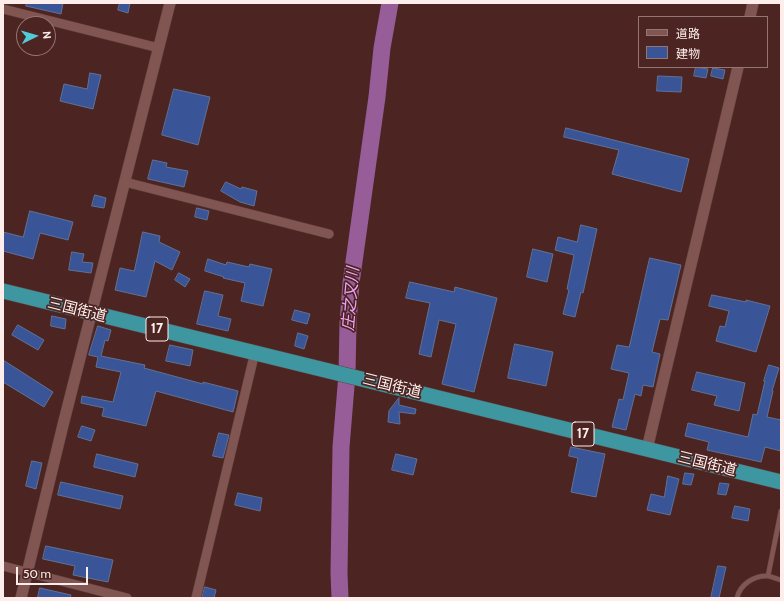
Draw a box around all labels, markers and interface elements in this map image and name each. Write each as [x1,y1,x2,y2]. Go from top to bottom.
north arrow [16,16,56,56]
legend [638,16,768,68]
text: 道路 [676,26,700,41]
text: N [40,31,54,40]
text: 建物 [676,46,700,61]
water label: 庄之又川 [339,266,363,332]
street label: 三国街道 [46,294,108,326]
road number: 17 [146,317,168,341]
street label: 三国街道 [361,370,423,402]
road number: 17 [572,422,594,446]
street label: 三国街道 [676,448,738,480]
scale bar [18,559,90,585]
text: 50 m [23,566,51,581]

